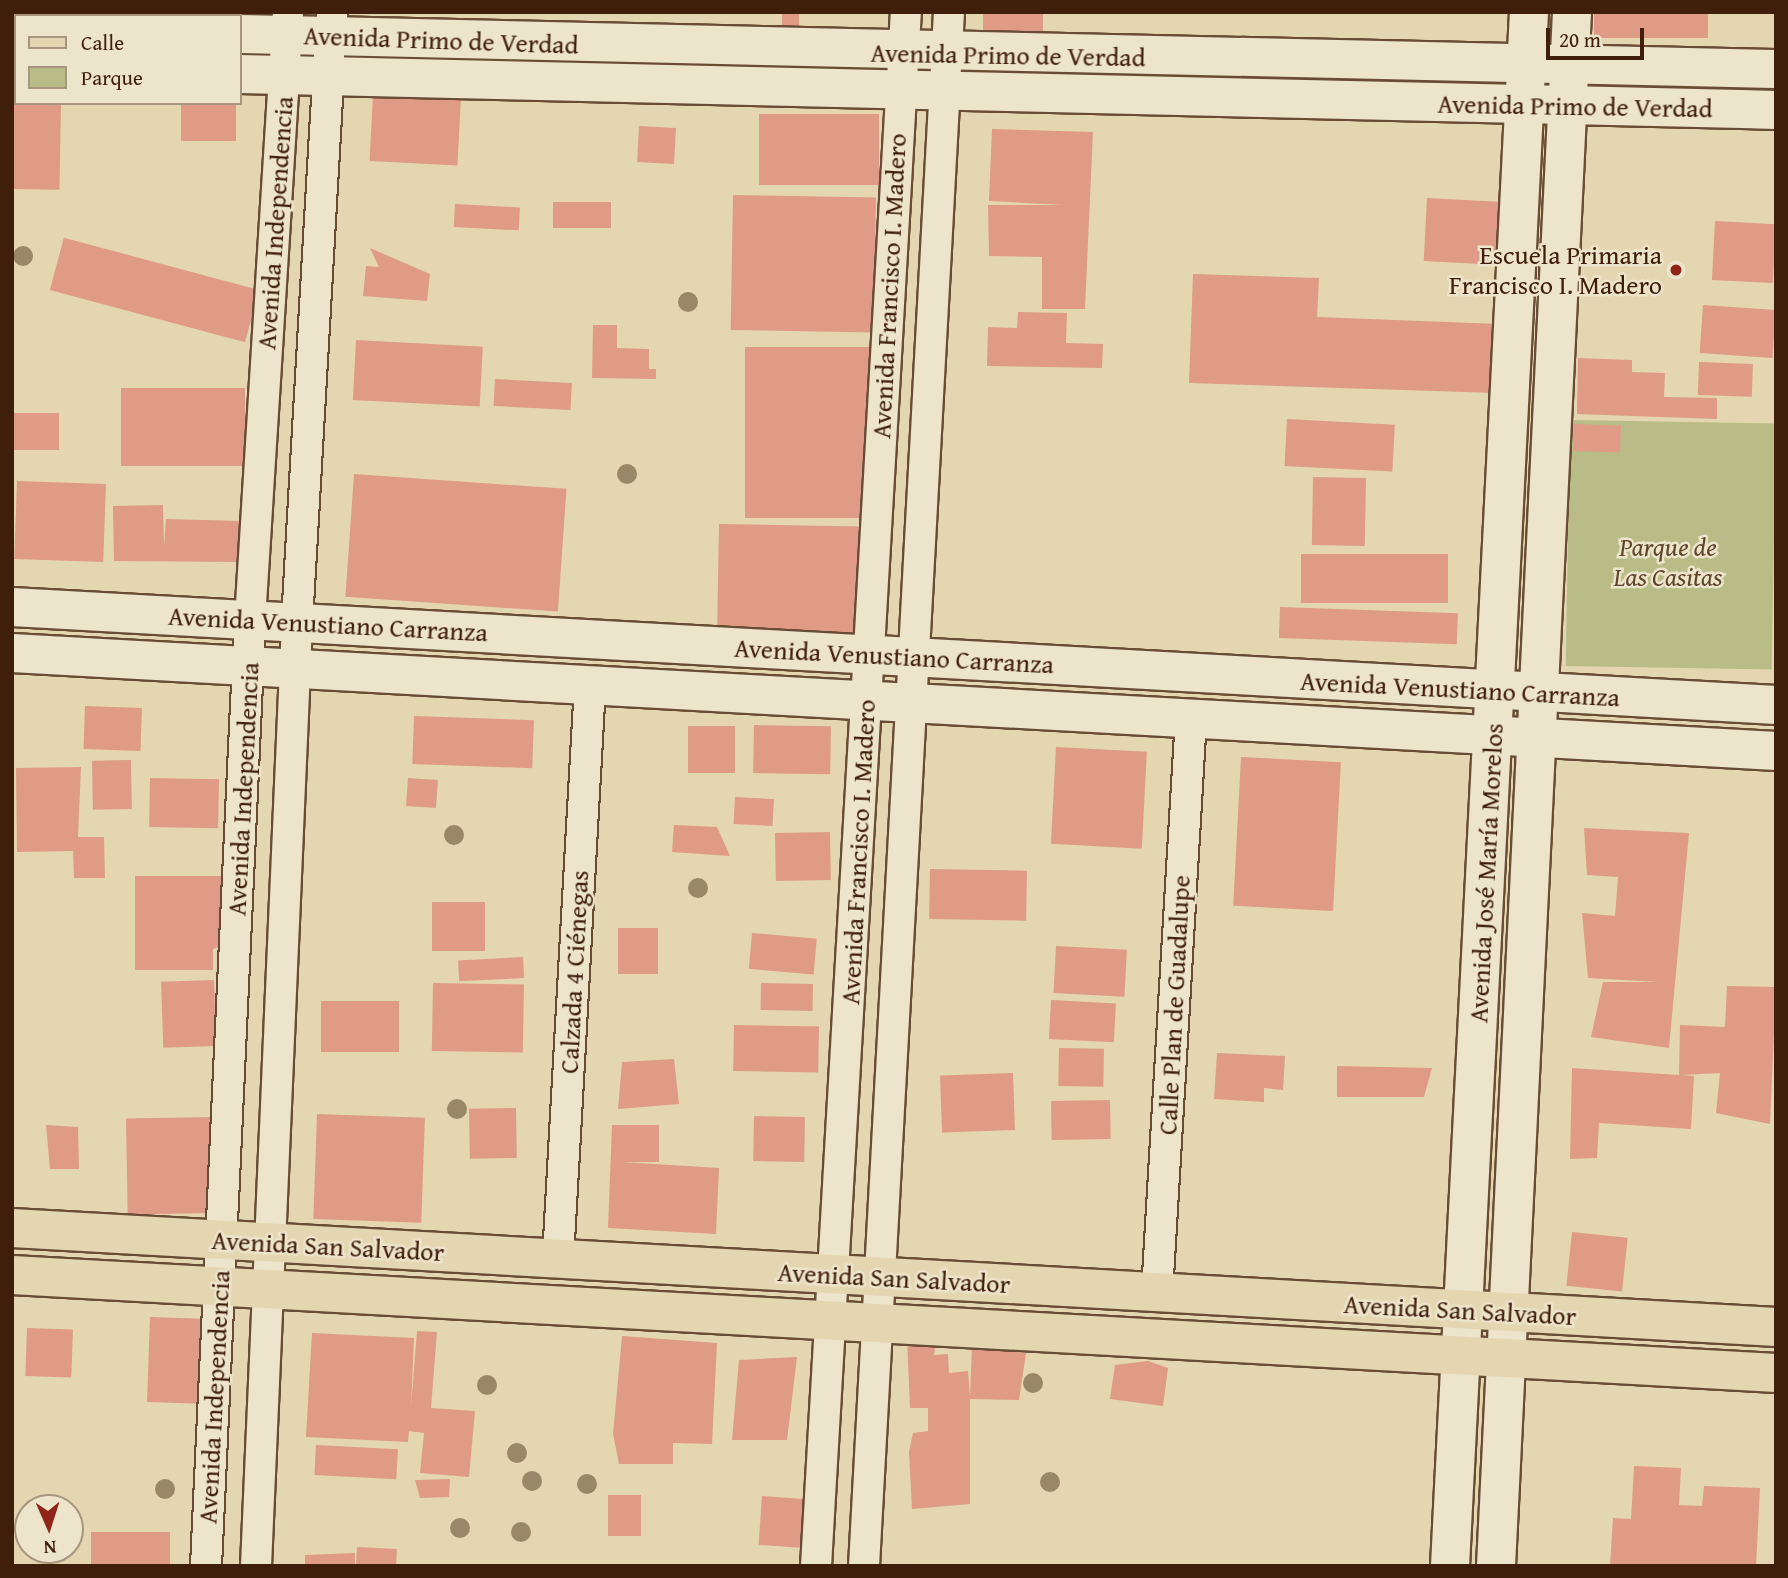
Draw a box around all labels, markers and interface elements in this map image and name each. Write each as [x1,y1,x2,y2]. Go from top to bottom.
legend [14,14,242,105]
scale bar [1550,14,1648,58]
street label: Avenida Primo de Verdad [303,20,579,60]
text: 20 m [1559,24,1601,55]
text: Calle [81,27,124,58]
street label: Avenida Primo de Verdad [870,37,1146,73]
text: Parque [81,62,143,93]
street label: Avenida Primo de Verdad [1437,88,1713,124]
street label: Avenida Independencia [251,95,299,351]
street label: Avenida Francisco I. Madero [865,132,913,440]
place label: Escuela Primaria Francisco I. Madero [1449,239,1662,300]
marker: Escuela Primaria Francisco I. Madero [1668,262,1684,278]
park label: Parque de Las Casitas [1614,531,1722,592]
street label: Avenida Venustiano Carranza [167,600,489,648]
street label: Avenida Venustiano Carranza [733,632,1055,680]
street label: Avenida Independencia [221,661,265,917]
street label: Avenida Venustiano Carranza [1299,665,1621,713]
street label: Avenida Francisco I. Madero [834,698,882,1006]
street label: Avenida José María Morelos [1463,722,1509,1024]
street label: Calzada 4 Ciénegas [553,870,595,1074]
street label: Calle Plan de Guadalupe [1152,874,1196,1136]
street label: Avenida San Salvador [211,1224,445,1268]
street label: Avenida San Salvador [777,1256,1011,1300]
street label: Avenida Independencia [192,1269,236,1525]
street label: Avenida San Salvador [1343,1288,1577,1332]
north arrow [14,1494,84,1564]
text: N [43,1534,57,1562]

